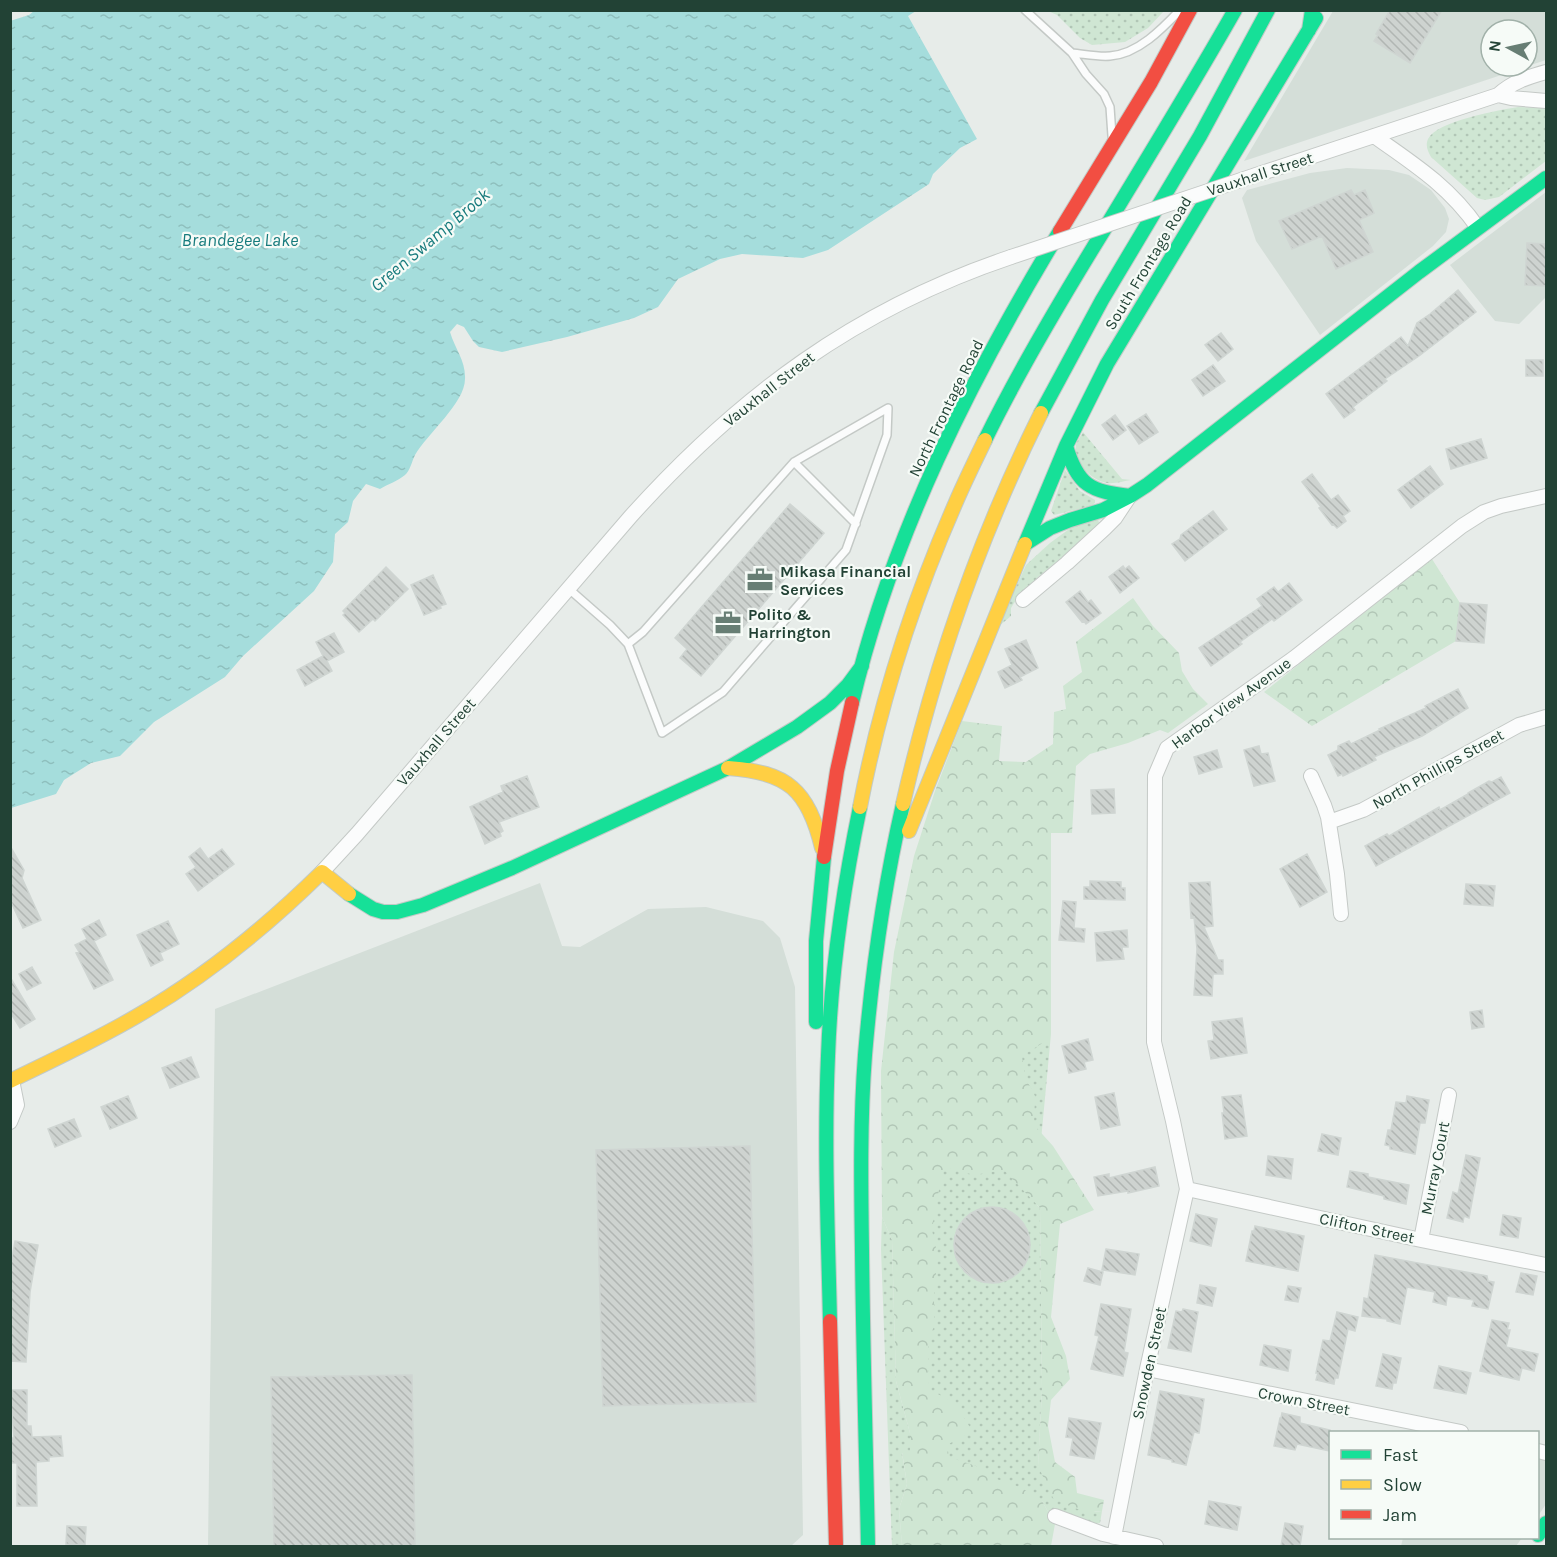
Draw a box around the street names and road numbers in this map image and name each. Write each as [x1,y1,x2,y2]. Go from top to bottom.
street label: Vauxhall Street [1205,148,1315,200]
street label: South Frontage Road [1100,193,1196,333]
street label: North Frontage Road [905,336,987,480]
street label: Vauxhall Street [720,348,818,430]
street label: Harbor View Avenue [1168,653,1294,753]
street label: Vauxhall Street [393,694,479,790]
street label: North Phillips Street [1369,725,1507,813]
street label: Murray Court [1417,1120,1453,1216]
street label: Clifton Street [1318,1209,1416,1247]
street label: Snowden Street [1128,1305,1170,1421]
street label: Crown Street [1256,1383,1352,1419]

